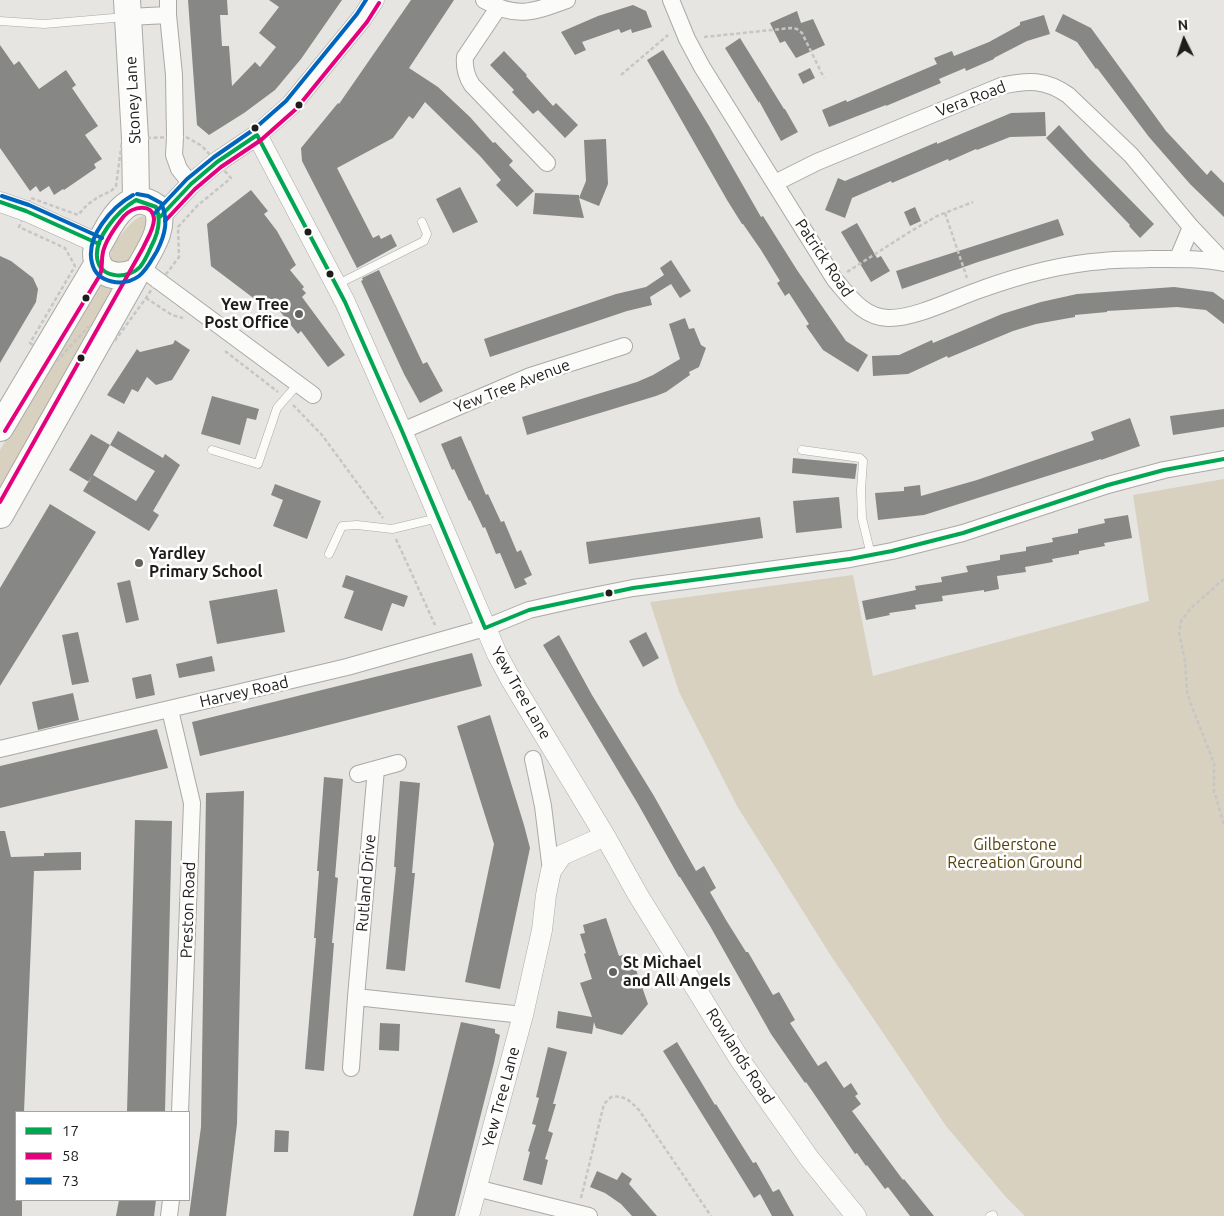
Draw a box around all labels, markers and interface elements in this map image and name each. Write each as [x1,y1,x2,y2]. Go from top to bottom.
north arrow [1159,15,1209,65]
text: N [1177,17,1189,33]
street label: Stoney Lane [121,56,145,144]
street label: Vera Road [933,77,1009,121]
unlabelled marker [294,100,304,110]
unlabelled marker [250,123,260,133]
street label: Patrick Road [791,215,857,301]
unlabelled marker [303,227,313,237]
unlabelled marker [325,269,335,279]
unlabelled marker [81,293,91,303]
place label: Yew Tree Post Office [204,295,289,333]
marker: Yew Tree Post Office [293,308,305,320]
unlabelled marker [76,353,86,363]
street label: Yew Tree Avenue [451,355,573,417]
place label: Yardley Primary School [149,544,262,582]
marker: Yardley Primary School [133,557,145,569]
unlabelled marker [604,588,614,598]
street label: Yew Tree Lane [487,643,555,743]
street label: Harvey Road [198,672,290,712]
street label: Rutland Drive [352,833,380,933]
park label: Gilberstone Recreation Ground [947,835,1083,873]
street label: Preston Road [177,861,199,959]
place label: St Michael and All Angels [623,953,731,991]
marker: St Michael and All Angels [607,966,619,978]
street label: Rowlands Road [702,1005,778,1107]
street label: Yew Tree Lane [478,1045,524,1149]
legend [15,1111,190,1201]
text: 17 [62,1122,79,1139]
text: 58 [62,1147,79,1164]
text: 73 [62,1172,79,1189]

